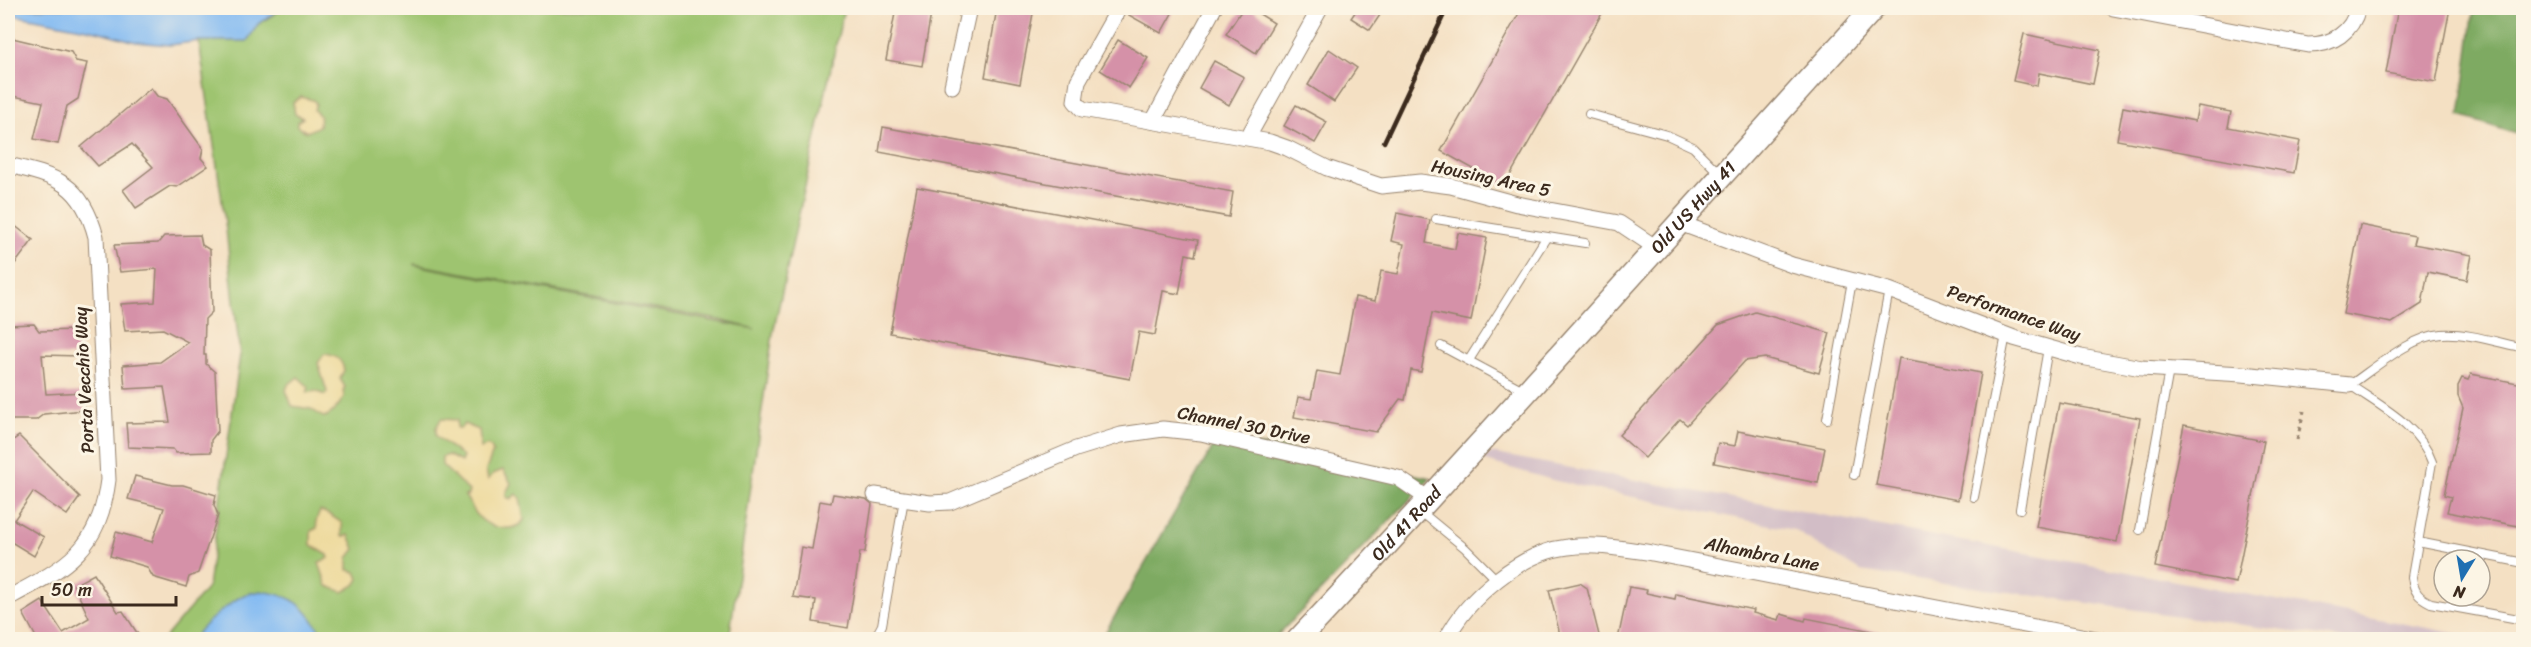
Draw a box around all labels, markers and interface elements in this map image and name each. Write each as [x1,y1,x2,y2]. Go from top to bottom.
street label: Housing Area 5 [1428,150,1554,206]
street label: Old US Hwy 41 [1642,153,1745,262]
street label: Performance Way [1943,275,2086,351]
street label: Porta Vecchio Way [64,305,104,454]
street label: Channel 30 Drive [1175,396,1313,454]
street label: Old 41 Road [1363,477,1451,569]
street label: Alhambra Lane [1701,527,1822,581]
north arrow [2432,548,2492,608]
scale bar [42,569,176,607]
text: 50 m [51,574,92,606]
text: N [2450,577,2468,608]

